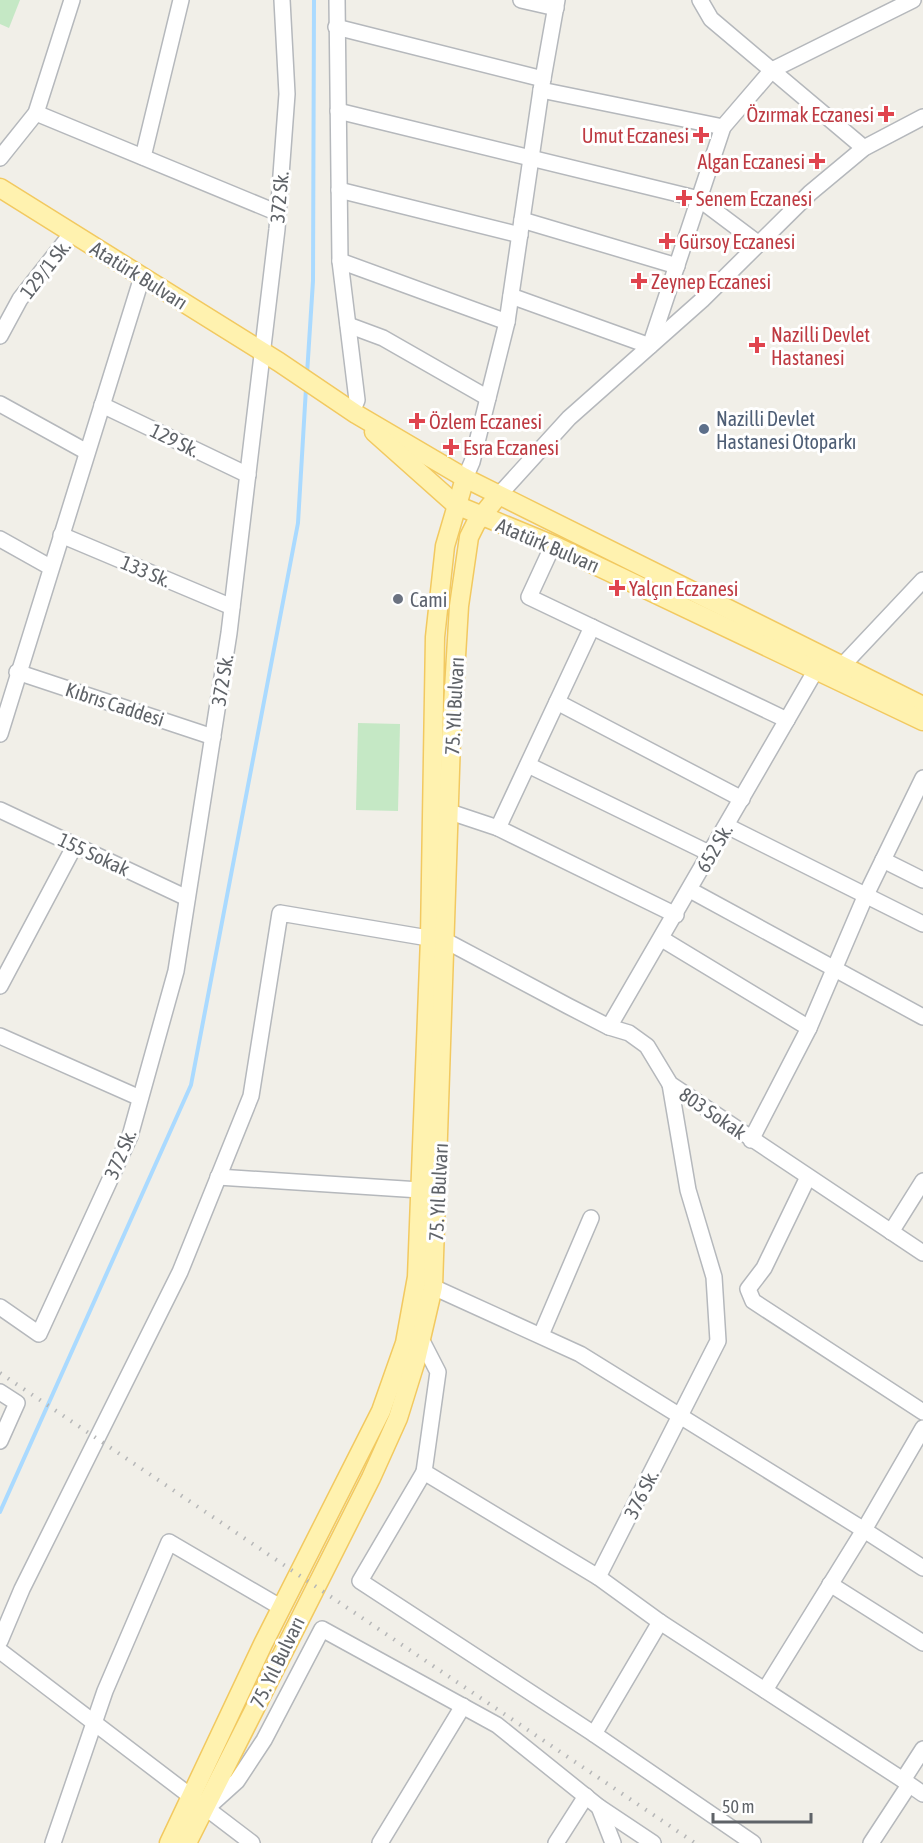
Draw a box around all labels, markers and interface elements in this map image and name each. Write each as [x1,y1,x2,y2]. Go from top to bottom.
place label: Özırmak Eczanesi [747,103,874,126]
marker: Özırmak Eczanesi [879,107,893,121]
place label: Umut Eczanesi [582,124,689,147]
marker: Umut Eczanesi [694,128,708,142]
place label: Algan Eczanesi [697,150,805,173]
marker: Algan Eczanesi [810,154,824,168]
street label: 372 Sk. [265,170,293,224]
place label: Senem Eczanesi [696,187,812,210]
marker: Senem Eczanesi [677,191,691,205]
place label: Gürsoy Eczanesi [679,230,795,253]
marker: Gürsoy Eczanesi [660,234,674,248]
street label: 129/1 Sk. [15,235,75,303]
street label: Atatürk Bulvarı [86,236,192,314]
place label: Zeynep Eczanesi [651,270,771,293]
marker: Zeynep Eczanesi [632,274,646,288]
place label: Nazilli Devlet Hastanesi [771,323,870,369]
marker: Nazilli Devlet Hastanesi [748,336,766,354]
place label: Nazilli Devlet Hastanesi Otoparkı [716,407,856,453]
place label: Özlem Eczanesi [429,410,542,433]
marker: Özlem Eczanesi [410,414,424,428]
street label: 129 Sk. [147,418,203,462]
marker: Nazilli Devlet Hastanesi Otoparkı [697,422,711,436]
place label: Esra Eczanesi [463,436,559,459]
marker: Esra Eczanesi [444,440,458,454]
street label: Atatürk Bulvarı [493,513,603,577]
street label: 133 Sk. [118,550,174,592]
place label: Yalçın Eczanesi [629,577,738,600]
marker: Yalçın Eczanesi [610,581,624,595]
place label: Cami [410,588,447,611]
marker: Cami [391,592,405,606]
street label: 372 Sk. [207,653,237,707]
street label: 75. Yıl Bulvarı [440,656,468,756]
street label: Kıbrıs Caddesi [63,677,167,731]
street label: 652 Sk. [691,820,737,876]
street label: 155 Sokak [55,828,133,880]
street label: 803 Sokak [675,1082,751,1144]
street label: 372 Sk. [99,1126,141,1182]
street label: 75. Yıl Bulvarı [424,1142,452,1242]
street label: 376 Sk. [619,1466,663,1522]
street label: 75. Yıl Bulvarı [245,1613,309,1711]
scale bar [713,1786,810,1824]
text: 50 m [722,1796,754,1817]

